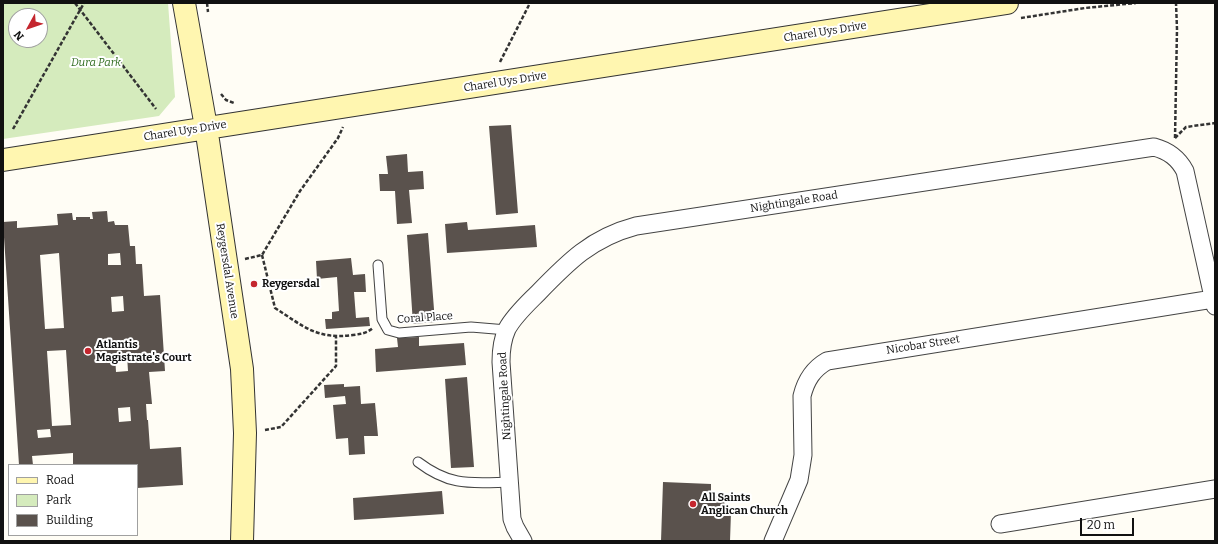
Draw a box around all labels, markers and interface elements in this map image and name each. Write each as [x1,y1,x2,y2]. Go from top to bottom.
north arrow [8,8,48,48]
street label: Charel Uys Drive [783,19,867,45]
text: N [11,28,27,43]
park label: Dura Park [71,56,121,70]
street label: Charel Uys Drive [463,69,547,95]
street label: Charel Uys Drive [143,118,227,144]
street label: Nightingale Road [749,189,839,215]
street label: Reygersdal Avenue [213,222,241,320]
place label: Reygersdal [262,277,320,291]
marker: Reygersdal [249,279,259,289]
street label: Coral Place [397,309,453,327]
street label: Nicobar Street [885,333,961,357]
place label: Atlantis Magistrate's Court [96,338,191,364]
marker: Atlantis Magistrate's Court [83,346,93,356]
street label: Nightingale Road [496,352,514,440]
legend [8,464,138,536]
text: Road [46,473,74,487]
place label: All Saints Anglican Church [701,491,788,517]
text: Park [46,493,71,507]
marker: All Saints Anglican Church [688,499,698,509]
scale bar [1082,510,1136,536]
text: Building [46,513,93,527]
text: 20 m [1087,518,1115,532]

